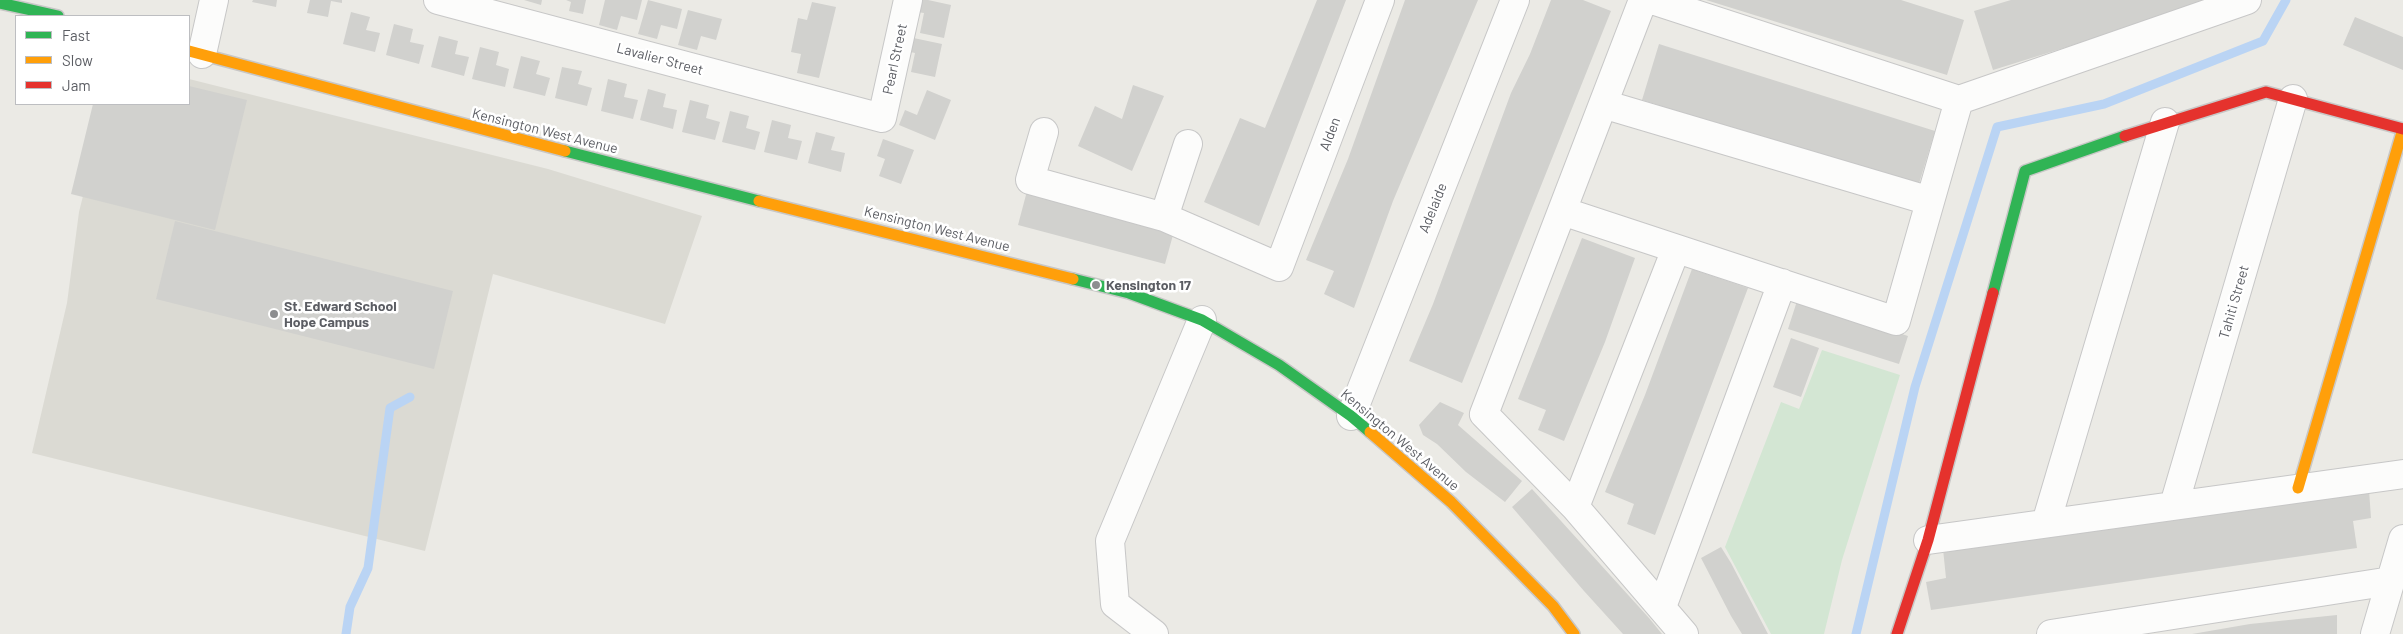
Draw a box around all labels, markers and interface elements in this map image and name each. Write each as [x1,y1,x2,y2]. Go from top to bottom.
legend [15,15,190,105]
street label: Pearl Street [879,22,911,96]
text: Fast [62,26,90,44]
street label: Lavalier Street [615,39,705,79]
text: Slow [62,51,93,69]
text: Jam [62,76,91,94]
street label: Kensington West Avenue [470,105,620,157]
street label: Alden [1316,115,1344,153]
street label: Adelaide [1415,181,1451,235]
street label: Kensington West Avenue [862,203,1012,255]
street label: Tahiti Street [2215,263,2253,341]
place label: Kensington 17 [1106,277,1191,293]
marker: Kensington 17 [1090,279,1102,291]
place label: St. Edward School Hope Campus [284,298,397,331]
marker: St. Edward School Hope Campus [268,308,280,320]
street label: Kensington West Avenue [1337,385,1463,495]

